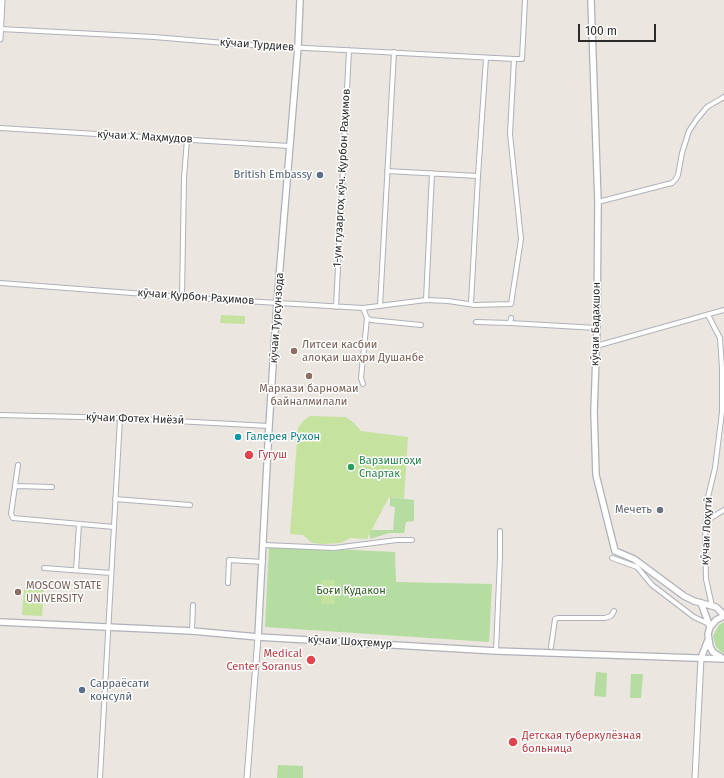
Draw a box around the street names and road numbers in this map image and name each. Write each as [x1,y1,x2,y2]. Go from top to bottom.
street label: кӯчаи Турдиев [219,36,295,54]
street label: 1-ум гузаргоҳ кӯч. Қурбон Раҳимов [331,88,353,268]
street label: кӯчаи Х. Маҳмудов [97,128,193,146]
street label: кӯчаи Турсунзода [267,272,287,364]
street label: кӯчаи Бадахшон [589,282,603,366]
street label: кӯчаи Қурбон Раҳимов [137,286,255,308]
street label: кӯчаи Фотех Ниёзӣ [86,411,184,427]
street label: кӯчаи Лоҳутӣ [699,496,715,566]
street label: кӯчаи Шоҳтемур [307,633,393,651]

